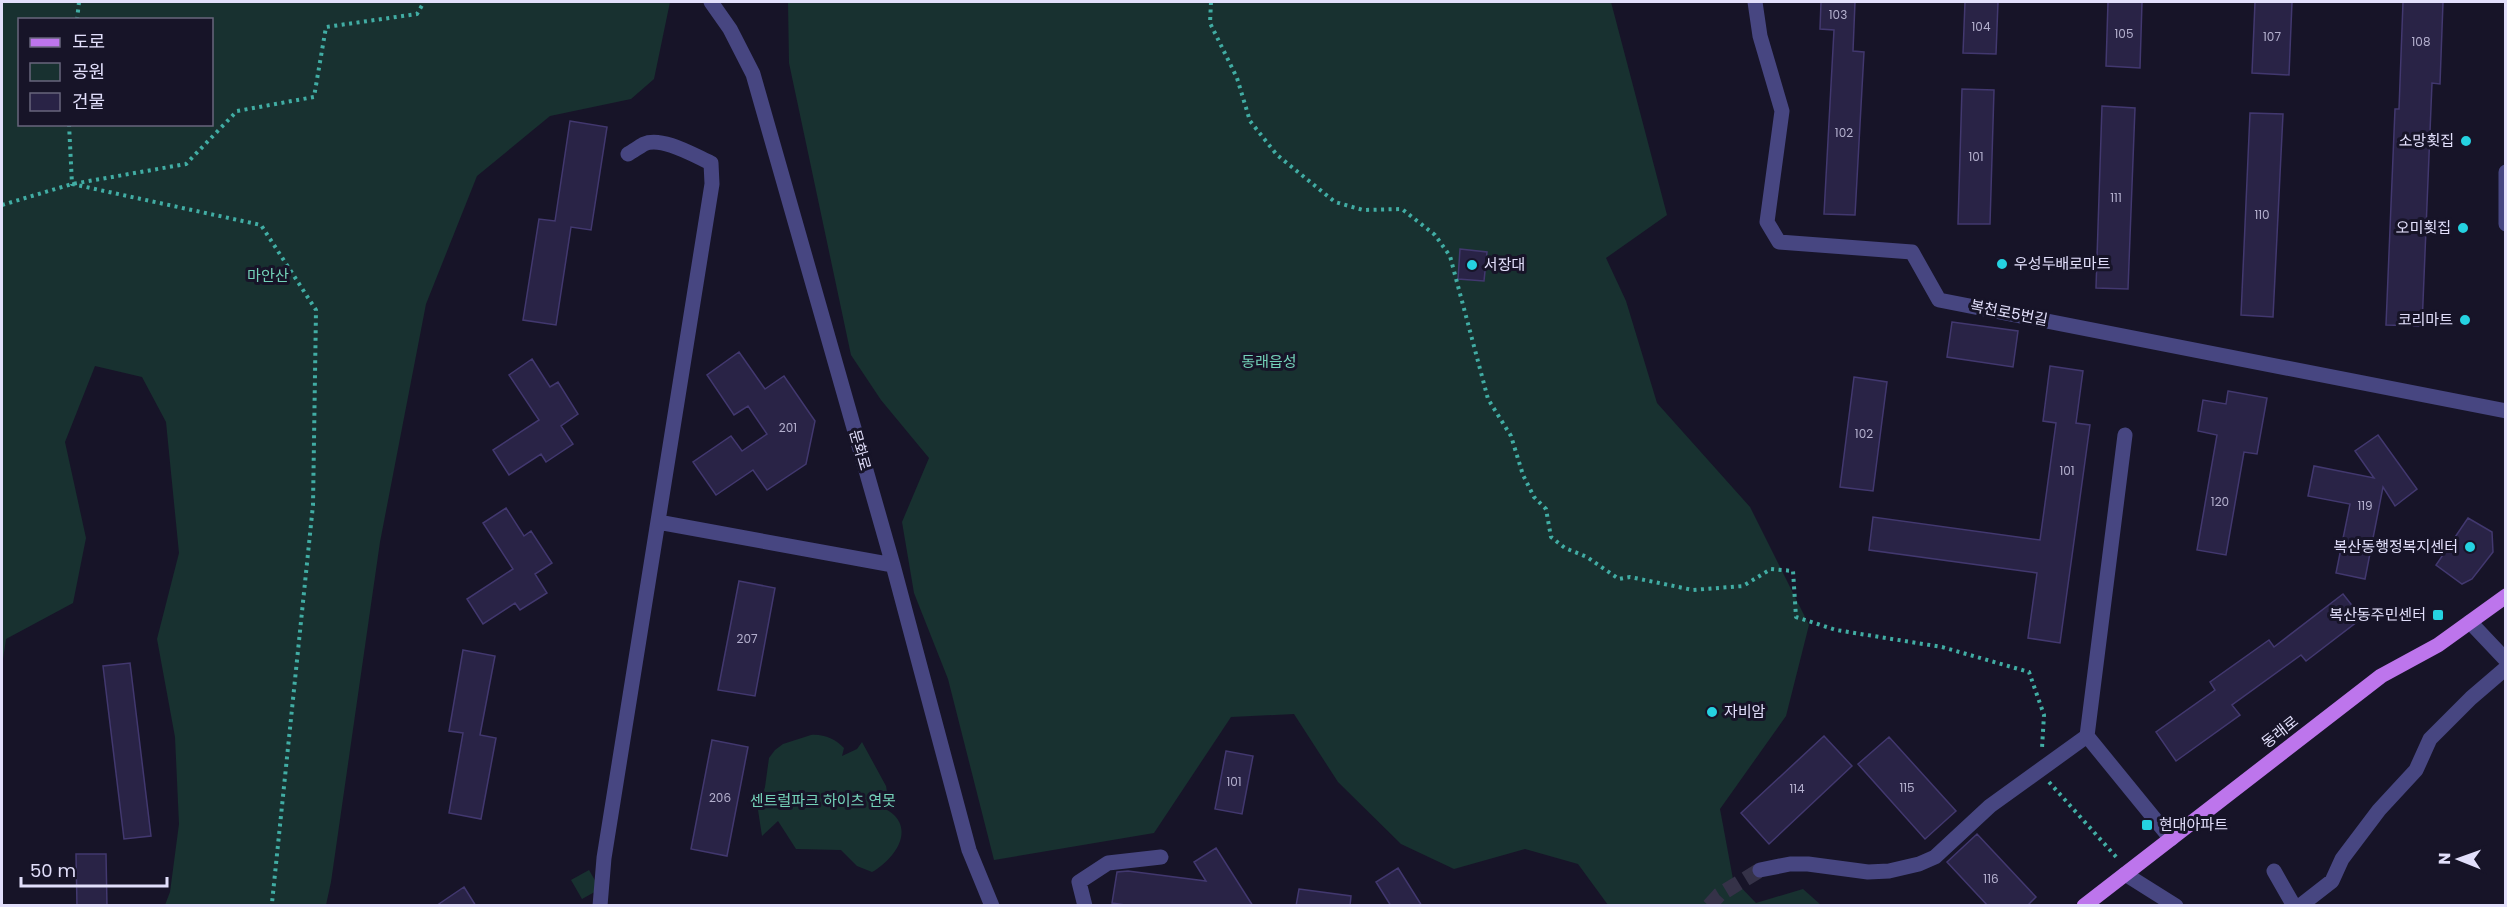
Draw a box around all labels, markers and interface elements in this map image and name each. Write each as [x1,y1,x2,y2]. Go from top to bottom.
house number: 103 [1829,6,1847,23]
legend [18,18,213,126]
house number: 104 [1972,18,1991,35]
house number: 105 [2115,25,2133,42]
house number: 107 [2263,28,2281,45]
text: 도로 [72,29,105,54]
house number: 108 [2412,33,2430,50]
text: 공원 [72,59,105,84]
text: 건물 [72,89,105,114]
house number: 102 [1835,124,1853,141]
place label: 소망횟집 [2399,130,2454,151]
marker: 소망횟집 [2459,134,2473,148]
house number: 101 [1968,148,1984,165]
house number: 111 [2110,189,2122,206]
house number: 110 [2254,206,2270,223]
place label: 오미횟집 [2396,217,2451,238]
marker: 오미횟집 [2456,221,2470,235]
place label: 우성두배로마트 [2014,253,2111,274]
place label: 서장대 [1484,254,1525,275]
marker: 우성두배로마트 [1995,257,2009,271]
marker: 서장대 [1465,258,1479,272]
park label: 마안산 [247,265,289,286]
street label: 복천로5번길 [1969,295,2050,330]
place label: 코리마트 [2398,309,2453,330]
marker: 코리마트 [2458,313,2472,327]
park label: 동래읍성 [1241,351,1297,372]
house number: 201 [779,419,797,436]
house number: 102 [1855,425,1873,442]
street label: 문화로 [845,427,876,473]
house number: 101 [2059,462,2075,479]
house number: 120 [2211,493,2229,510]
house number: 119 [2357,497,2373,514]
place label: 복산동행정복지센터 [2334,536,2458,557]
marker: 복산동행정복지센터 [2463,540,2477,554]
place label: 복산동주민센터 [2329,604,2426,625]
marker: 복산동주민센터 [2431,608,2445,622]
house number: 207 [737,630,758,647]
place label: 자비암 [1724,701,1766,722]
marker: 자비암 [1705,705,1719,719]
street label: 동래로 [2257,711,2302,753]
house number: 101 [1226,773,1242,790]
house number: 115 [1899,779,1915,796]
house number: 114 [1789,780,1805,797]
house number: 206 [709,789,731,806]
park label: 센트럴파크 하이츠 연못 [750,790,896,811]
place label: 현대아파트 [2159,814,2228,835]
marker: 현대아파트 [2140,818,2154,832]
north arrow [2429,829,2489,889]
scale bar [21,850,166,888]
text: N [2433,853,2456,865]
text: 50 m [30,858,76,883]
house number: 116 [1983,870,1999,887]

